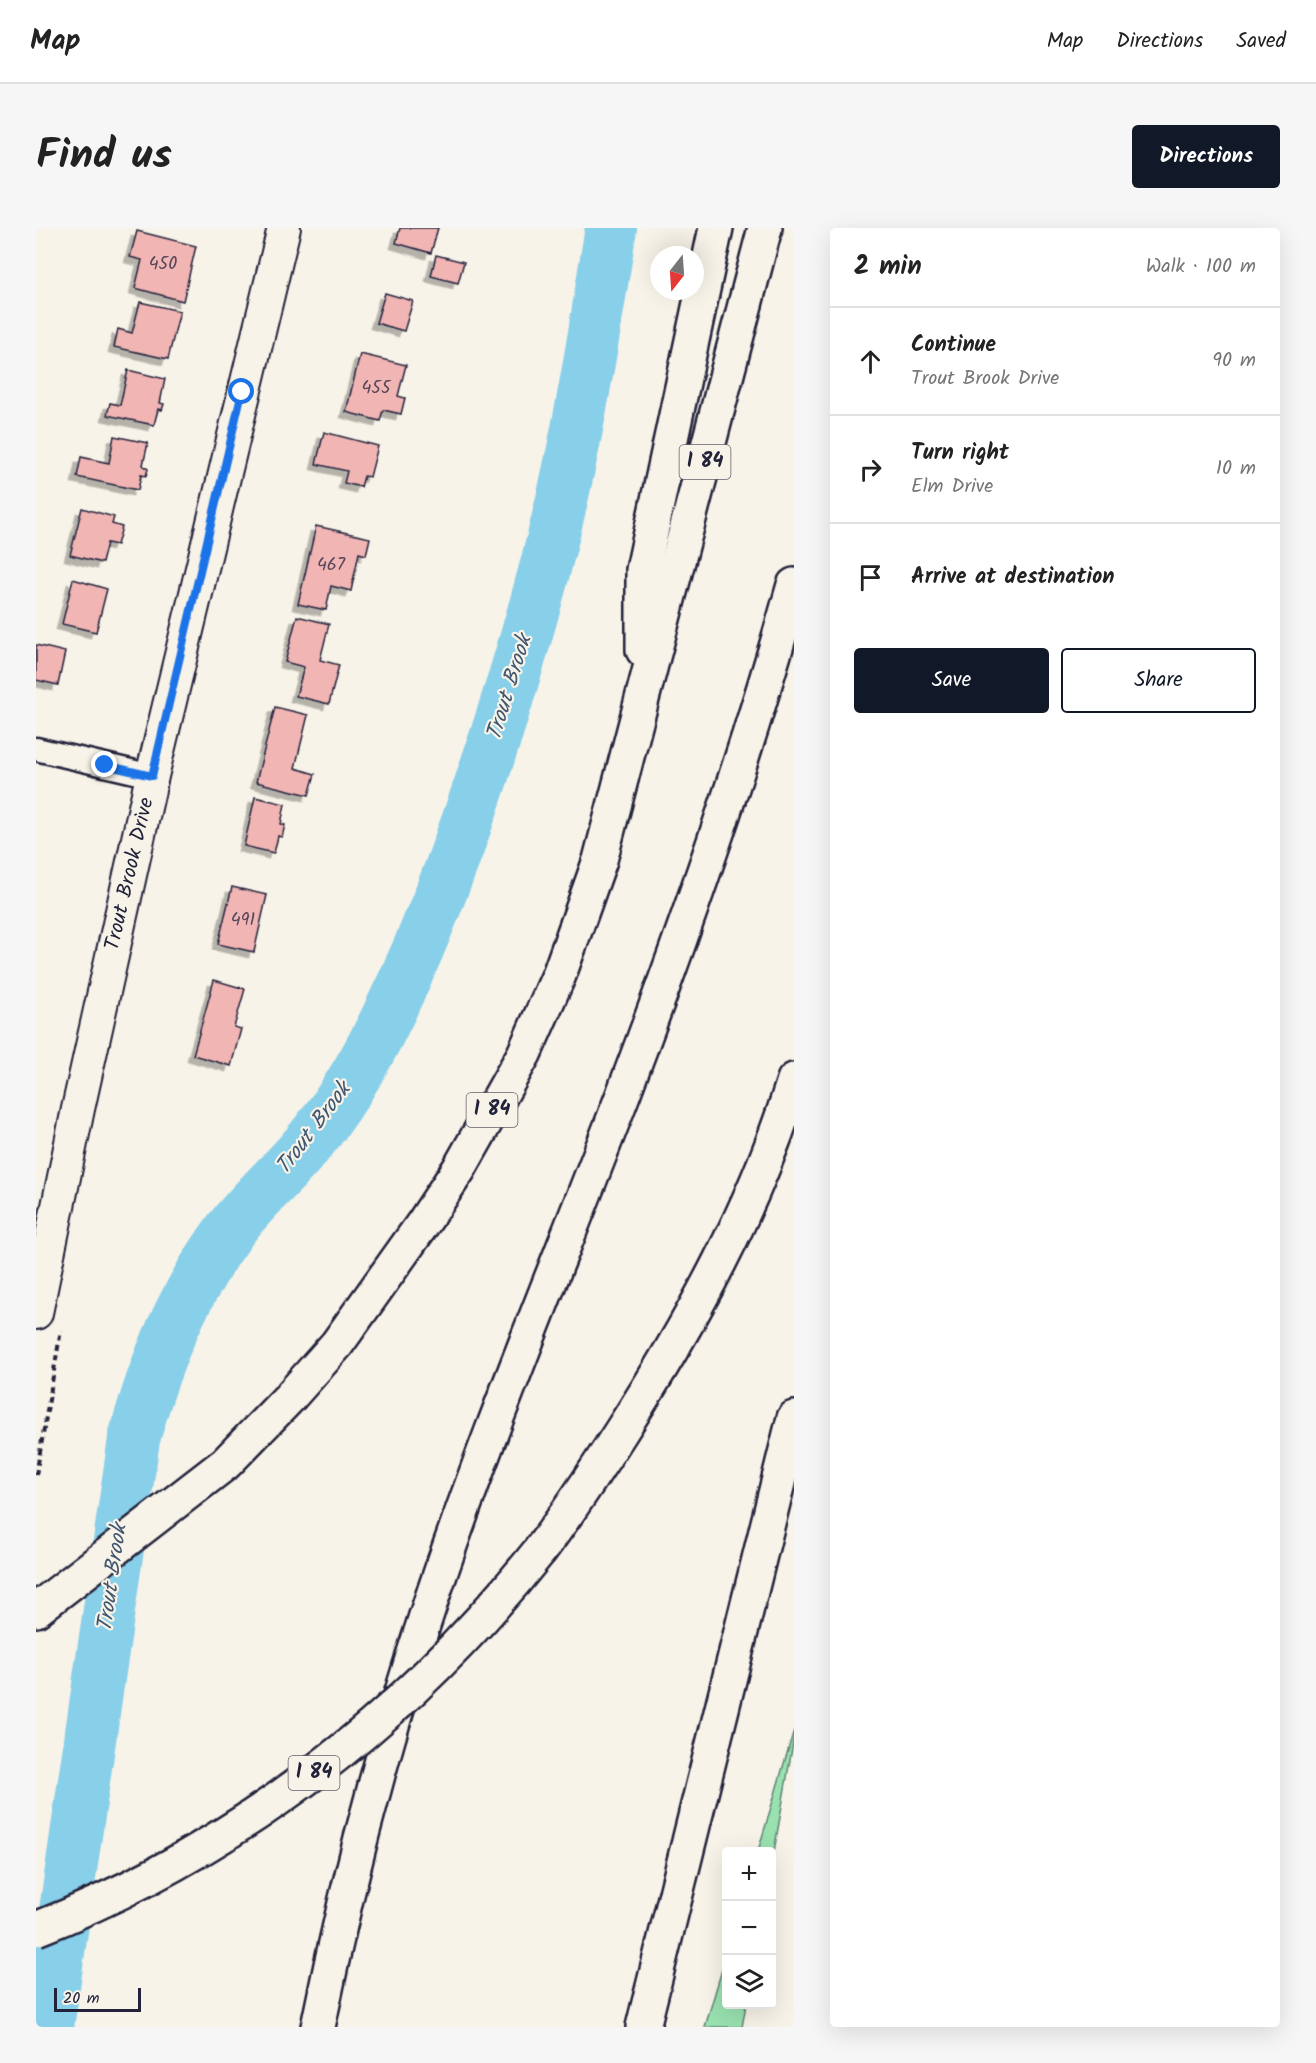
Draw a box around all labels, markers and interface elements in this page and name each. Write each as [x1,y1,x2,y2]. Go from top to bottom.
text: Map [30,19,81,64]
text: Map [1047,25,1083,58]
text: Directions [1116,25,1203,58]
text: Saved [1236,25,1286,58]
text: Find us [36,123,172,190]
button: Directions [1132,125,1280,188]
north arrow [650,246,704,300]
text: 2 min [854,246,922,288]
house number: 450 [149,250,177,279]
text: Walk · 100 m [1146,251,1256,283]
text: Continue [911,328,996,363]
icon: ahead [854,345,887,378]
text: 90 m [1212,345,1256,377]
text: Trout Brook Drive [911,363,1059,395]
house number: 455 [361,374,392,403]
route start [228,378,254,404]
text: Turn right [911,436,1009,471]
road number: I 84 [680,445,730,479]
icon: right [854,453,887,486]
text: 10 m [1216,453,1256,485]
text: Elm Drive [911,471,993,503]
house number: 467 [317,551,346,580]
text: Arrive at destination [911,560,1114,595]
icon: arrive [854,561,887,594]
water label: Trout Brook [477,627,544,745]
button: Save [854,648,1049,713]
button: Share [1061,648,1256,713]
route end [91,751,117,777]
street label: Trout Brook Drive [96,794,164,954]
house number: 491 [231,906,255,935]
water label: Trout Brook [267,1072,363,1183]
road number: I 84 [466,1093,518,1127]
water label: Trout Brook [88,1518,138,1634]
road number: I 84 [288,1756,340,1790]
map controls [722,1847,776,2009]
button: + [722,1847,776,1901]
button: − [722,1901,776,1955]
button: layers [722,1955,776,2009]
scale bar [54,1985,141,2012]
text: 20 m [63,1986,99,2011]

